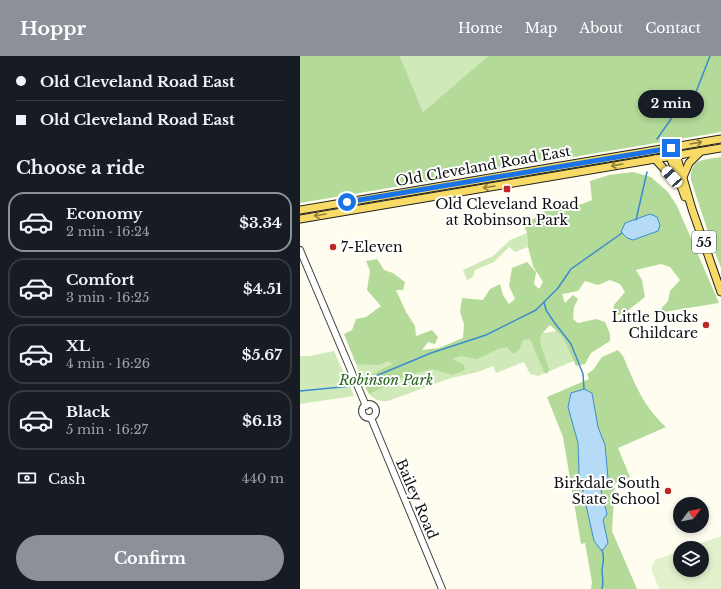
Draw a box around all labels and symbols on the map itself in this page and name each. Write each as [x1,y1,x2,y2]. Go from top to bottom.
callout: 2 min [638,90,704,118]
route end [662,139,680,157]
one-way arrow [689,139,702,147]
street label: Old Cleveland Road East [394,142,573,190]
one-way arrow [611,162,624,170]
car [660,164,684,190]
one-way arrow [483,183,496,191]
marker: Old Cleveland Road at Robinson Park [502,184,512,194]
route start [338,193,356,211]
place label: Old Cleveland Road at Robinson Park [435,195,579,229]
one-way arrow [314,211,327,219]
road number: 55 [692,231,716,253]
place label: 7-Eleven [341,238,403,256]
marker: 7-Eleven [328,242,338,252]
place label: Little Ducks Childcare [612,308,698,342]
marker: Little Ducks Childcare [701,320,711,330]
park label: Robinson Park [338,371,433,389]
street label: Bailey Road [392,456,442,542]
place label: Birkdale South State School [553,474,660,508]
marker: Birkdale South State School [663,486,673,496]
north arrow [673,497,709,533]

